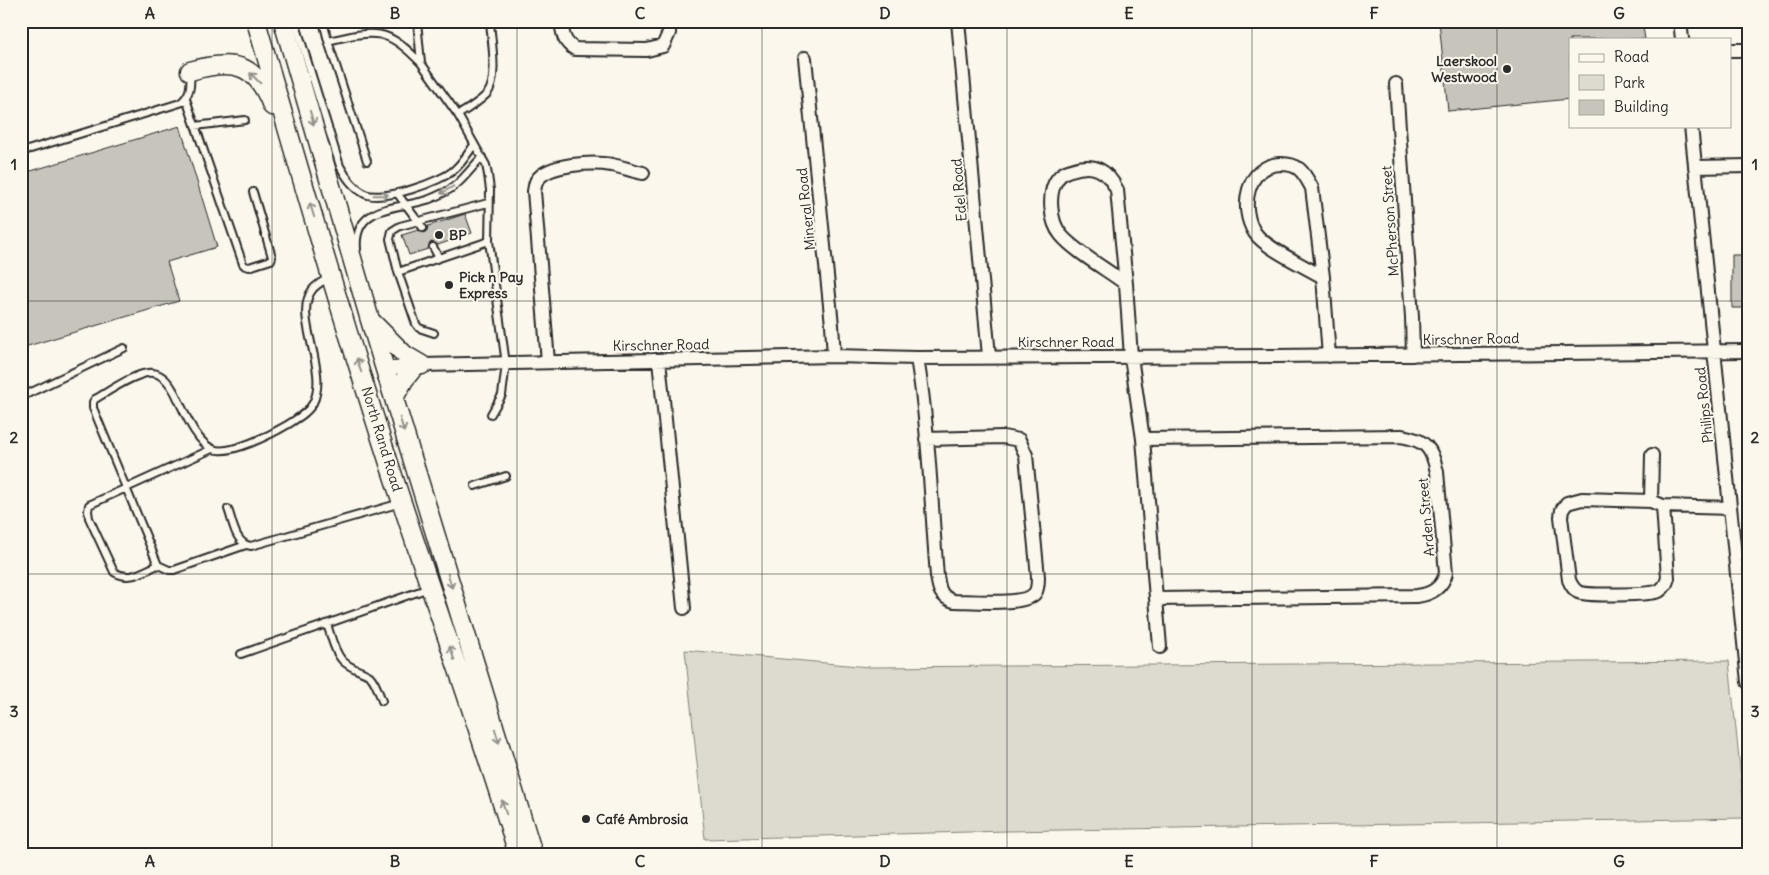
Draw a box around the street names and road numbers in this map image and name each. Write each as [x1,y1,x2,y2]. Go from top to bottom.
street label: Edel Road [947,158,971,222]
street label: McPherson Street [1377,165,1403,277]
street label: Mineral Road [793,167,819,251]
street label: Kirschner Road [1423,329,1519,349]
street label: Kirschner Road [1018,333,1114,351]
street label: Kirschner Road [613,335,709,355]
street label: Philips Road [1691,366,1717,444]
street label: North Rand Road [358,384,406,494]
street label: Arden Street [1414,477,1438,557]

